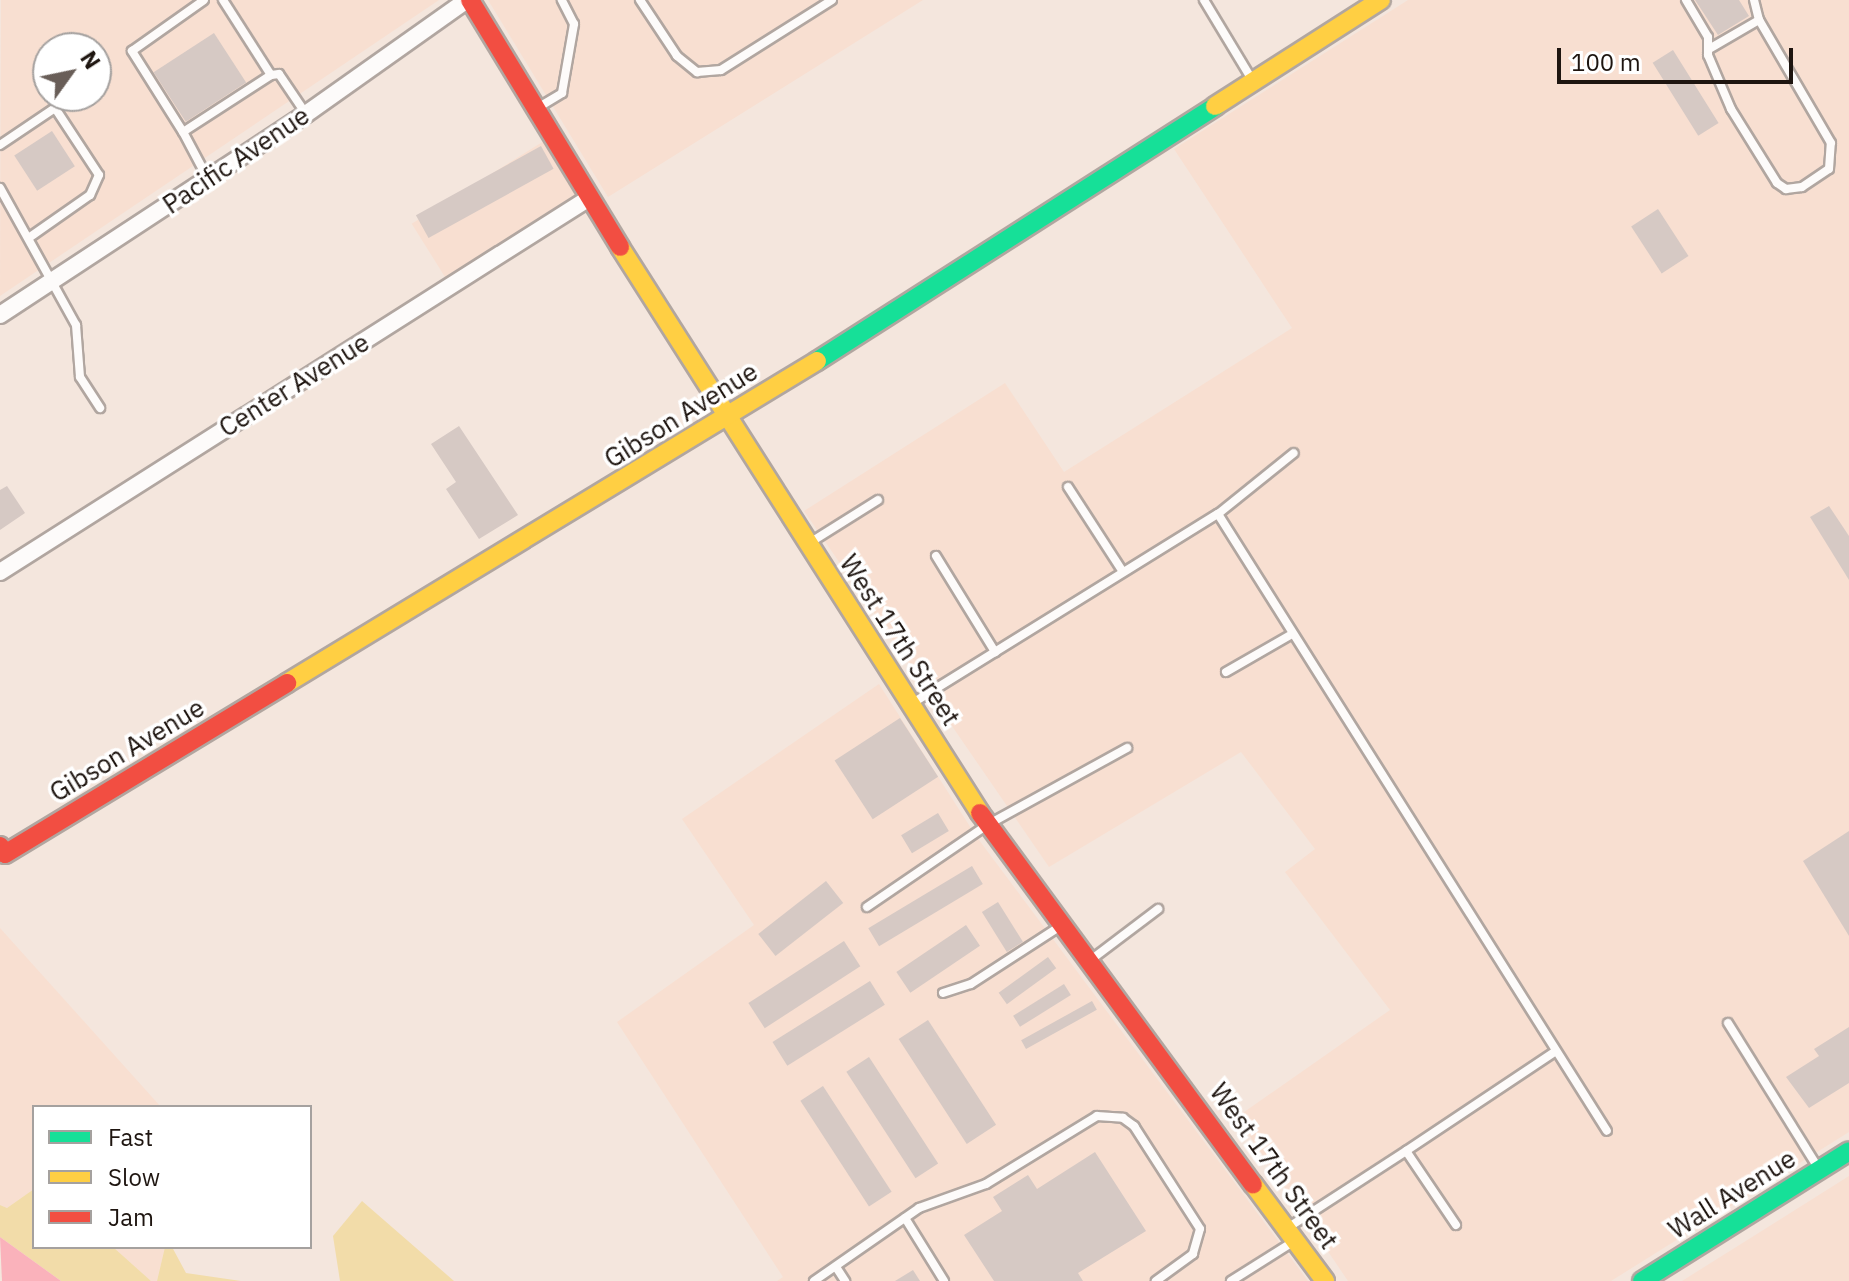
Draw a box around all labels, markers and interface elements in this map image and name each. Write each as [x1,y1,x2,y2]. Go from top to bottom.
north arrow [32,32,112,112]
scale bar [1561,32,1797,82]
text: N [74,45,107,74]
text: 100 m [1571,46,1641,78]
street label: Pacific Avenue [157,100,315,220]
street label: Center Avenue [213,326,375,444]
street label: Gibson Avenue [599,356,763,474]
street label: West 17th Street [833,549,967,731]
street label: Gibson Avenue [44,692,210,808]
street label: West 17th Street [1203,1077,1345,1255]
legend [32,1105,312,1249]
text: Fast [108,1121,153,1153]
street label: Wall Avenue [1663,1143,1801,1245]
text: Slow [108,1161,160,1193]
text: Jam [108,1201,154,1233]

